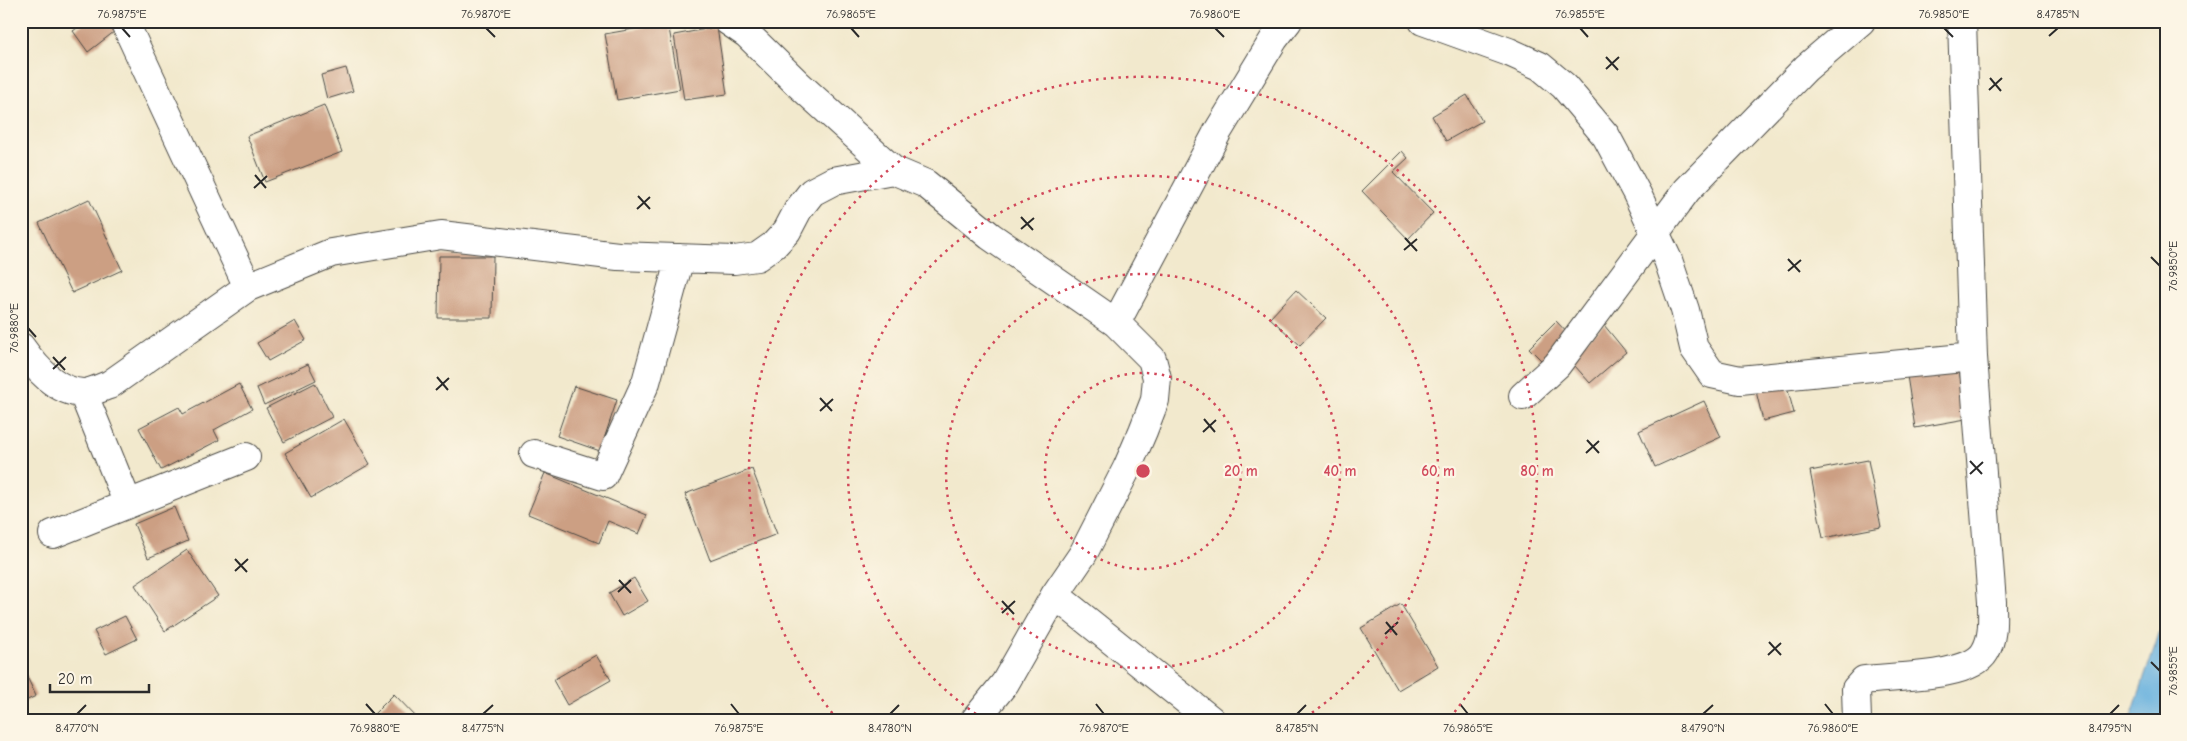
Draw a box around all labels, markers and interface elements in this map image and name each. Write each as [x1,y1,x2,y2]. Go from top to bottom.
text: 76.9875°E [98,7,146,21]
text: 76.9870°E [461,7,511,21]
text: 76.9865°E [826,7,876,21]
text: 76.9860°E [1190,7,1240,21]
text: 76.9855°E [1555,7,1605,21]
text: 76.9850°E [1919,7,1969,21]
text: 8.4785°N [2037,7,2079,21]
text: 76.9850°E [2166,241,2180,291]
text: 76.9880°E [7,303,21,353]
centre of rings [1134,462,1152,480]
text: 20 m [1224,462,1258,480]
text: 40 m [1324,462,1357,480]
text: 60 m [1421,462,1455,480]
text: 80 m [1520,462,1554,480]
text: 76.9855°E [2166,646,2180,696]
scale bar [50,661,149,693]
text: 20 m [58,670,92,688]
text: 8.4770°N [55,721,99,735]
text: 76.9880°E [350,721,400,735]
text: 8.4775°N [462,721,504,735]
text: 76.9875°E [715,721,763,735]
text: 8.4780°N [868,721,912,735]
text: 76.9870°E [1079,721,1129,735]
text: 8.4785°N [1276,721,1318,735]
text: 76.9865°E [1443,721,1493,735]
text: 8.4790°N [1681,721,1725,735]
text: 76.9860°E [1808,721,1858,735]
text: 8.4795°N [2088,721,2132,735]

